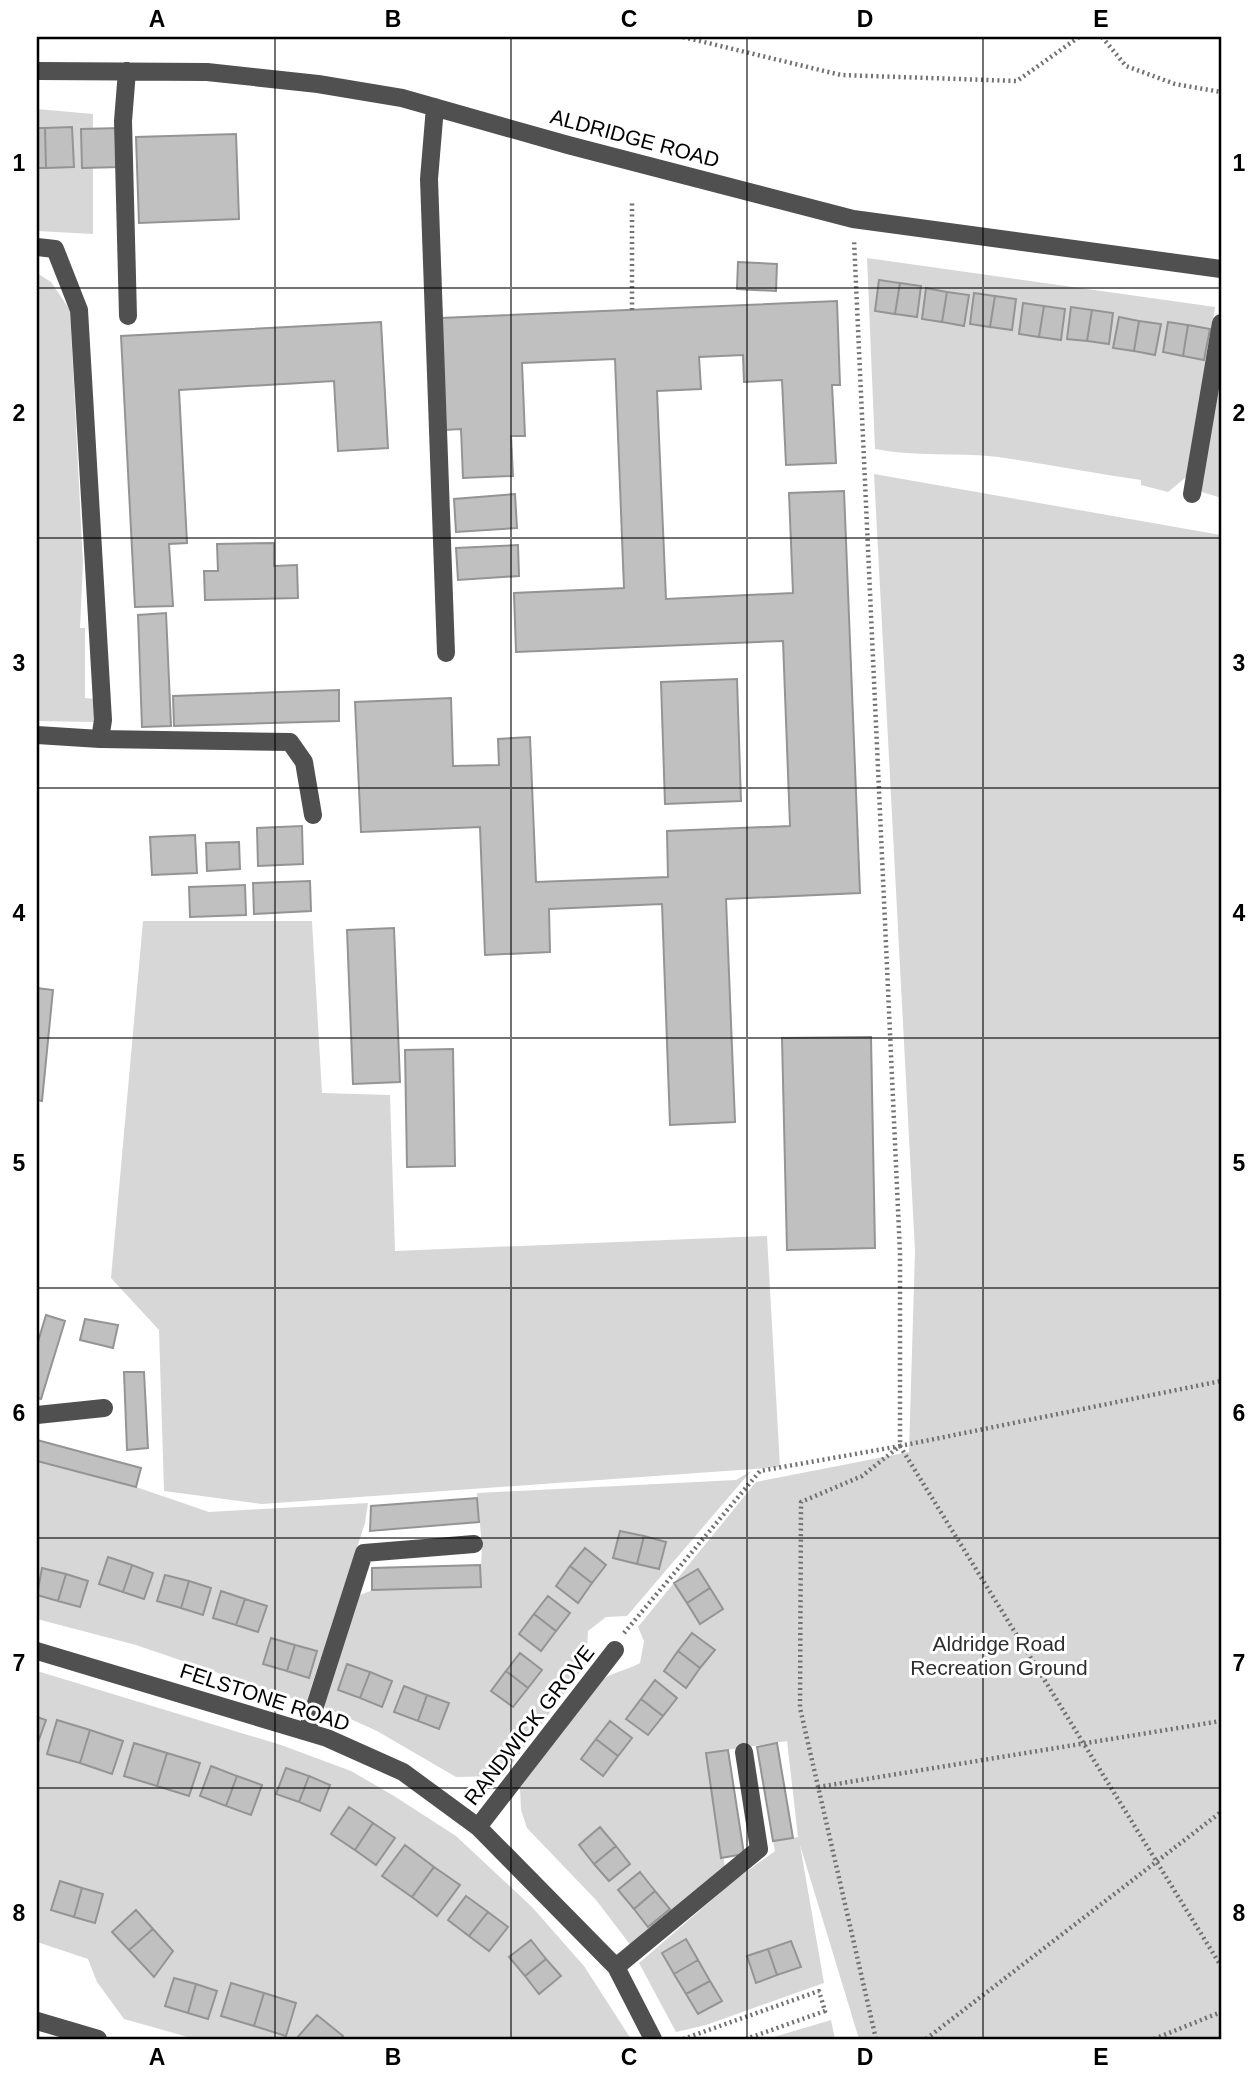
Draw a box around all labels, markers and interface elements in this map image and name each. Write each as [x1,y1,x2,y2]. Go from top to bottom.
text: A [149,6,165,32]
text: B [385,6,401,32]
text: C [621,6,637,32]
text: D [857,6,873,32]
text: E [1093,6,1109,32]
street label: ALDRIDGE ROAD [548,104,722,172]
text: 1 [13,150,26,176]
text: 1 [1233,150,1246,176]
text: 2 [13,400,25,426]
text: 2 [1233,400,1245,426]
text: 3 [13,650,25,676]
text: 3 [1233,650,1245,676]
text: 4 [13,900,26,926]
text: 4 [1233,900,1246,926]
text: 5 [13,1150,26,1176]
text: 5 [1233,1150,1246,1176]
text: 6 [13,1400,25,1426]
text: 6 [1233,1400,1245,1426]
park label: Aldridge Road Recreation Ground [910,1632,1088,1679]
street label: RANDWICK GROVE [460,1641,598,1809]
text: 7 [13,1650,25,1676]
text: 7 [1233,1650,1245,1676]
street label: FELSTONE ROAD [177,1659,353,1735]
text: 8 [13,1900,26,1926]
text: 8 [1233,1900,1246,1926]
text: A [149,2044,165,2070]
text: B [385,2044,401,2070]
text: C [621,2044,637,2070]
text: D [857,2044,873,2070]
text: E [1093,2044,1109,2070]

